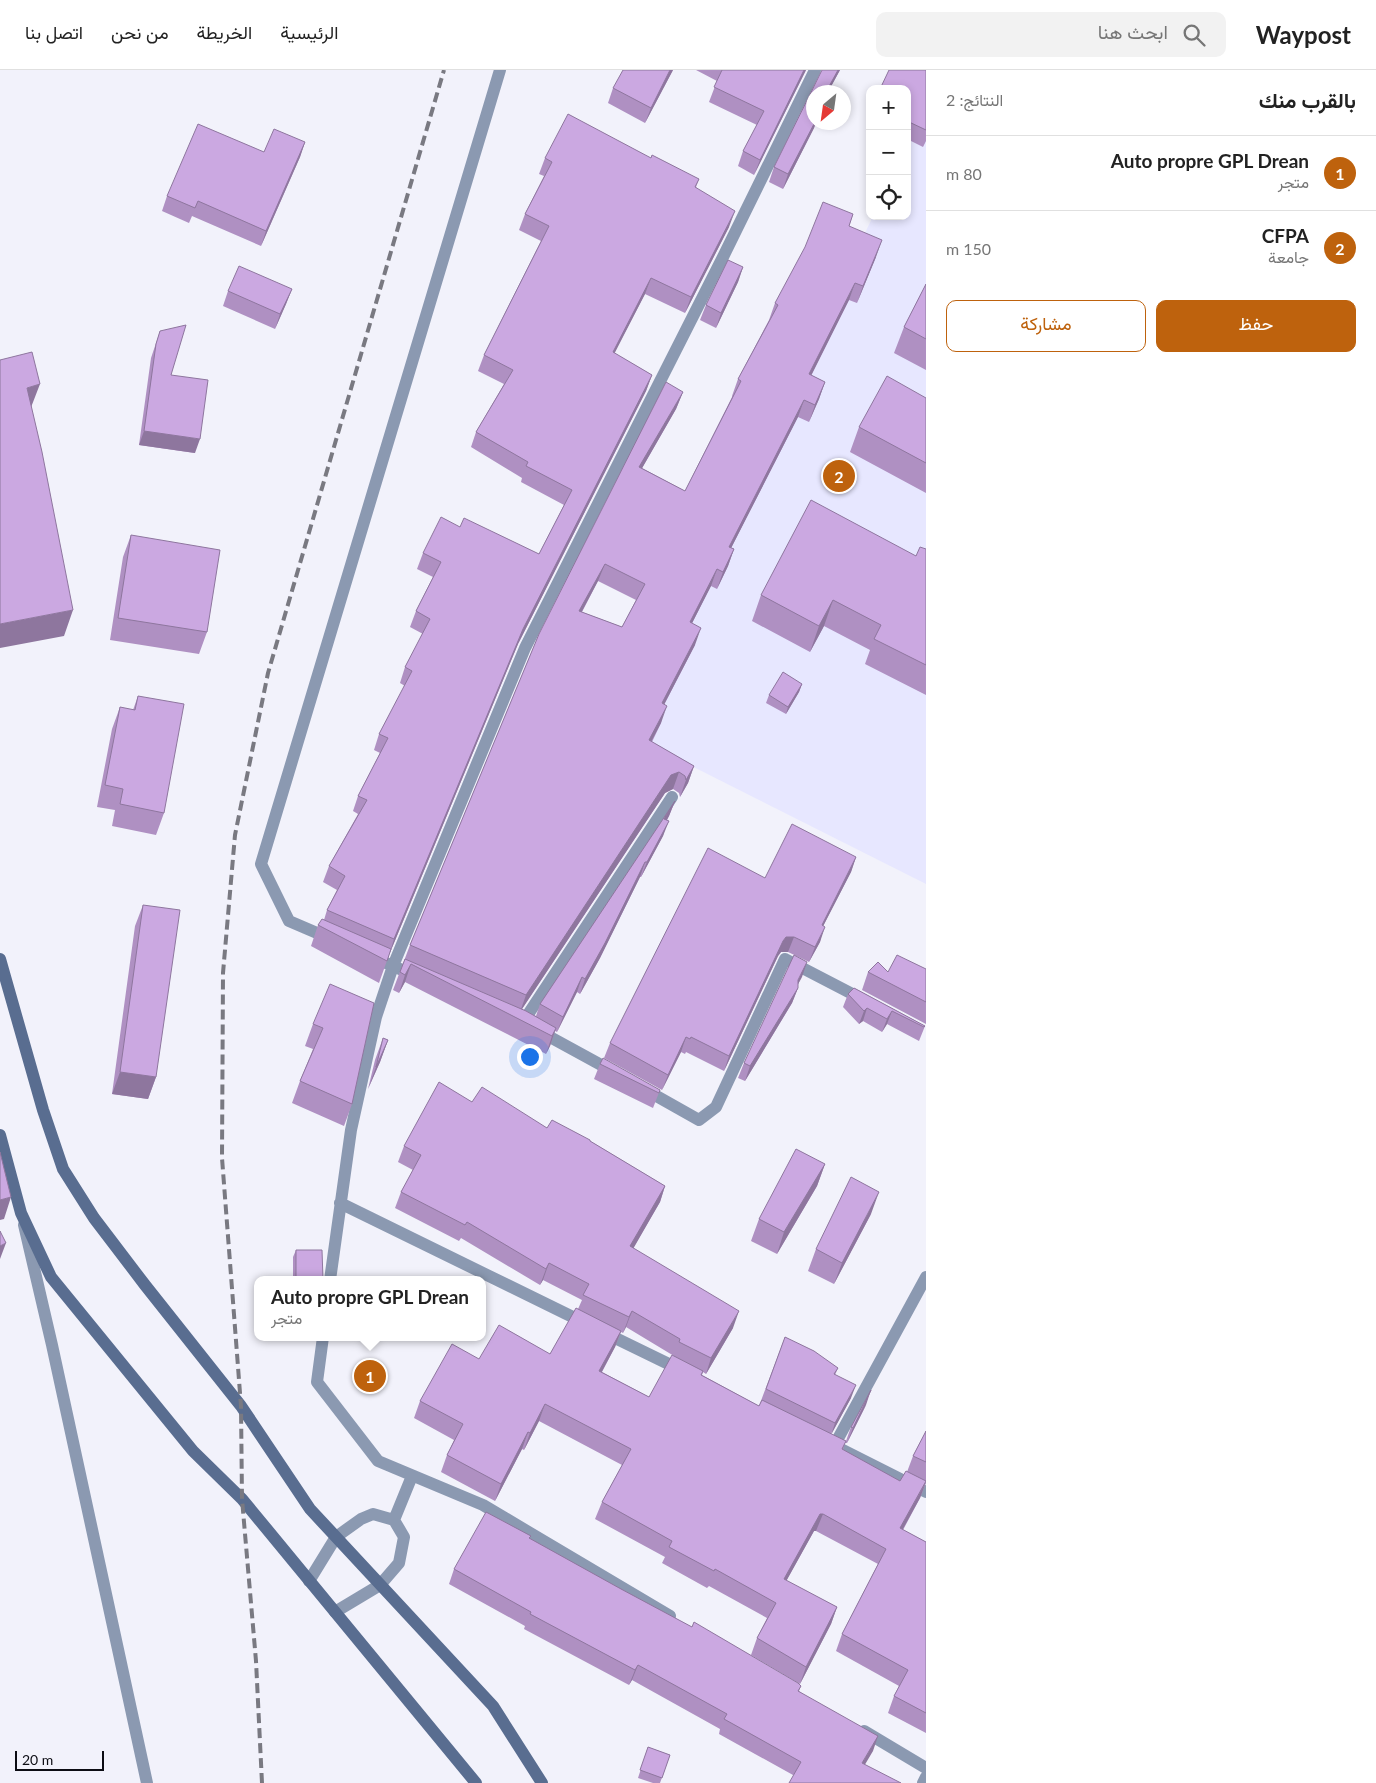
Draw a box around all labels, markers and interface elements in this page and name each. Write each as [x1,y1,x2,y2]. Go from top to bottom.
search box [876,12,1226,57]
text: ابحث هنا [1098,20,1168,43]
text: Waypost [1256,20,1351,49]
text: اتصل بنا [25,21,83,43]
text: من نحن [111,21,169,43]
text: الخريطة [197,21,252,43]
text: الرئيسية [280,21,338,43]
icon: search [1180,21,1208,49]
north arrow [806,85,851,130]
map controls [866,85,911,220]
button: + [866,85,911,130]
text: بالقرب منك [1259,87,1356,112]
text: النتائج: 2 [946,90,1003,109]
button: − [866,130,911,175]
text: Auto propre GPL Drean [1111,149,1309,172]
text: 80 m [946,164,982,183]
text: 1 [1335,164,1345,183]
text: متجر [1278,172,1309,191]
button: locate [866,175,911,220]
text: CFPA [1262,224,1309,247]
text: 150 m [946,239,991,258]
text: 2 [1335,239,1345,258]
text: جامعة [1268,247,1309,266]
button: مشاركة [946,300,1146,352]
button: حفظ [1156,300,1356,352]
pin: 2 [823,457,855,495]
your location [517,1044,543,1070]
popup [254,1276,486,1341]
text: Auto propre GPL Drean [271,1285,469,1308]
text: متجر [271,1308,302,1327]
pin: 1 [354,1357,386,1395]
scale bar [15,1748,104,1771]
text: 20 m [22,1751,53,1768]

